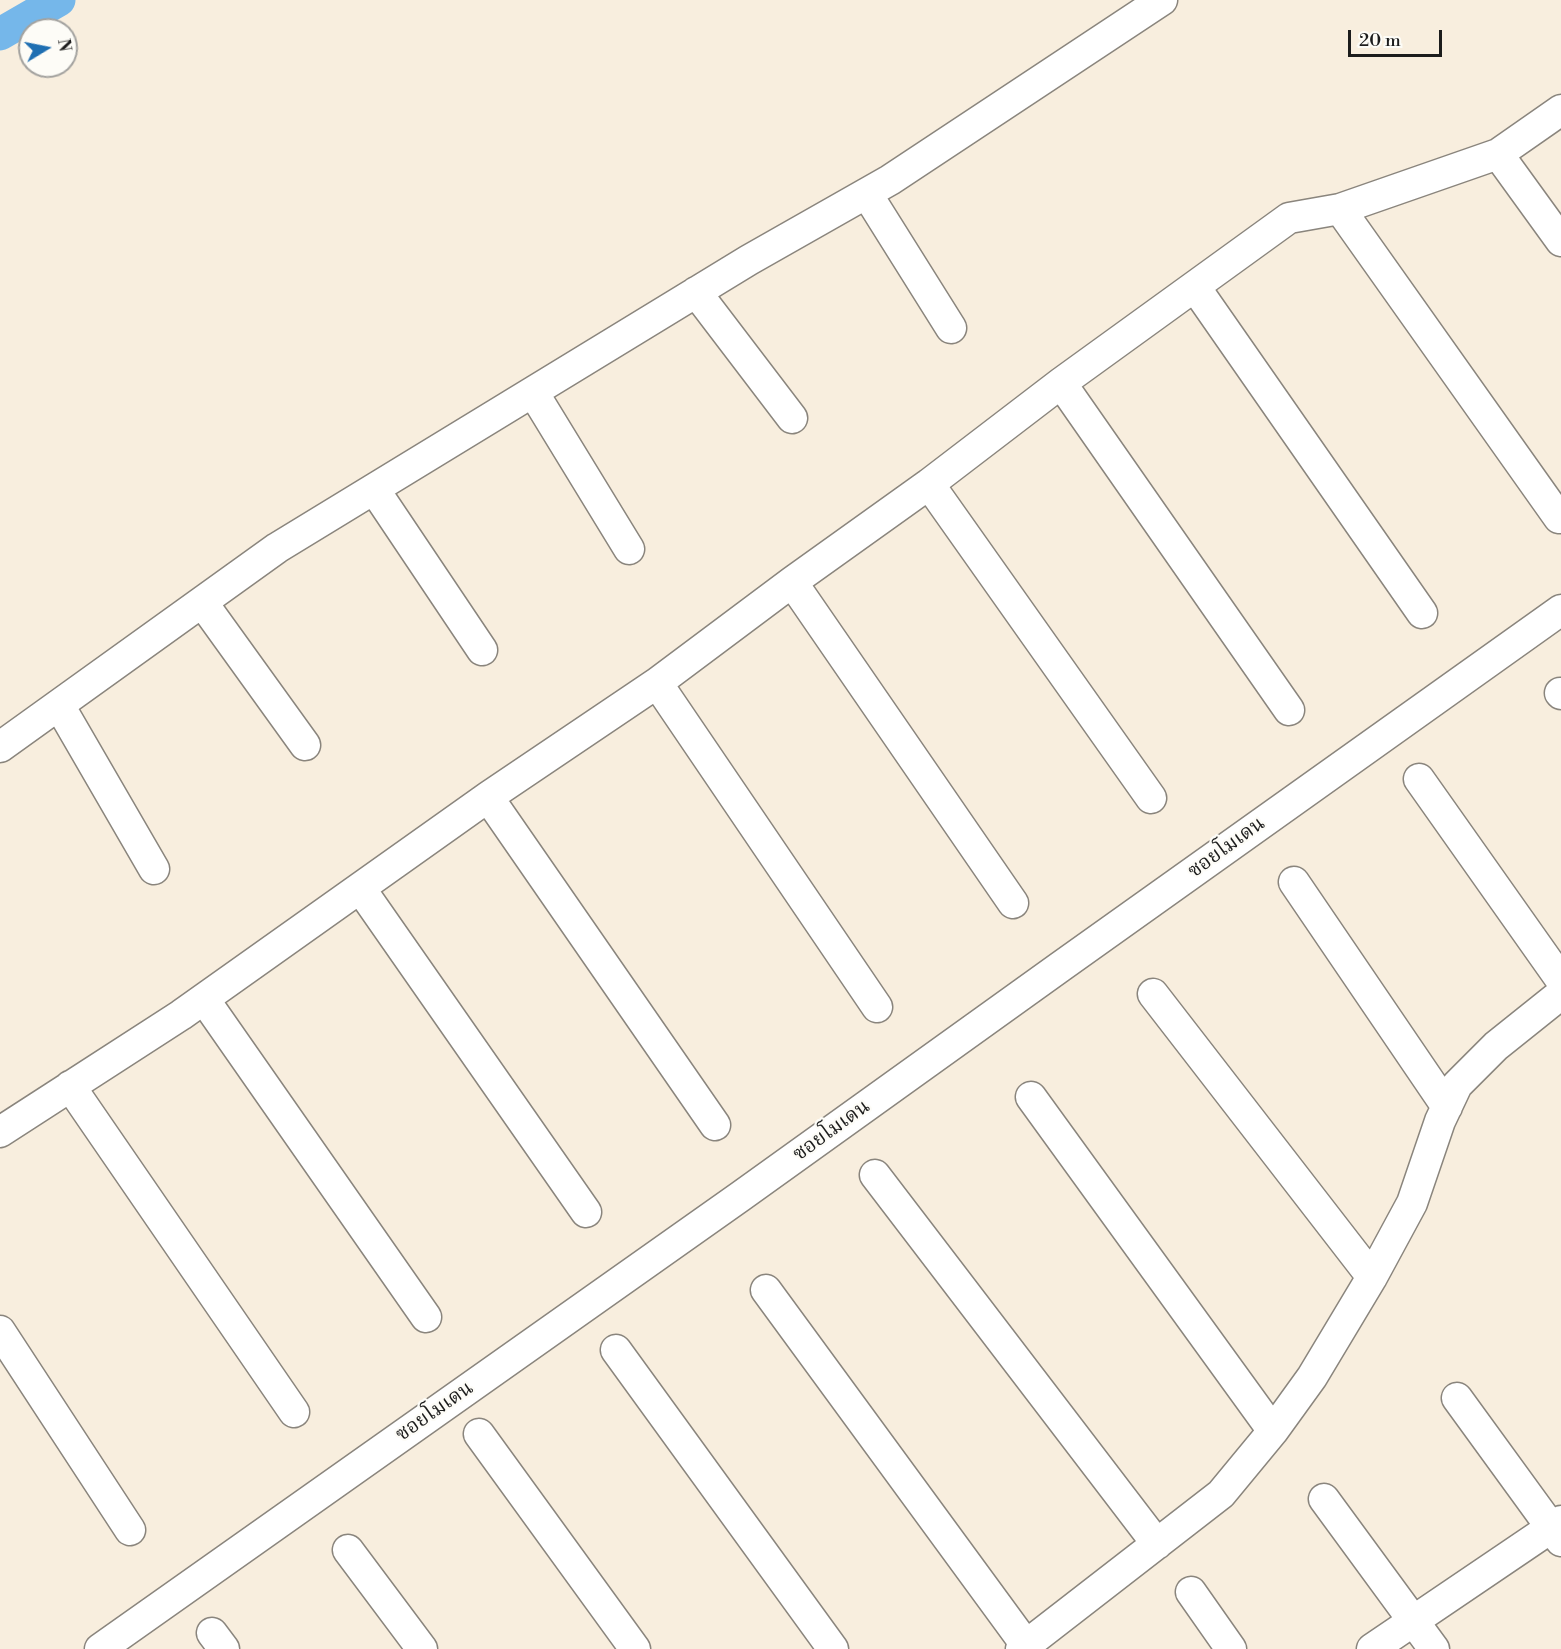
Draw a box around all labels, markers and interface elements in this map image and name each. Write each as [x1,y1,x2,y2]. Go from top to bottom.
north arrow [18,18,78,78]
scale bar [1351,18,1446,56]
text: 20 m [1359,29,1401,52]
text: N [53,37,75,53]
street label: ซอยโมเดน [1184,812,1270,884]
street label: ซอยโมเดน [789,1095,875,1167]
street label: ซอยโมเดน [392,1377,478,1447]

